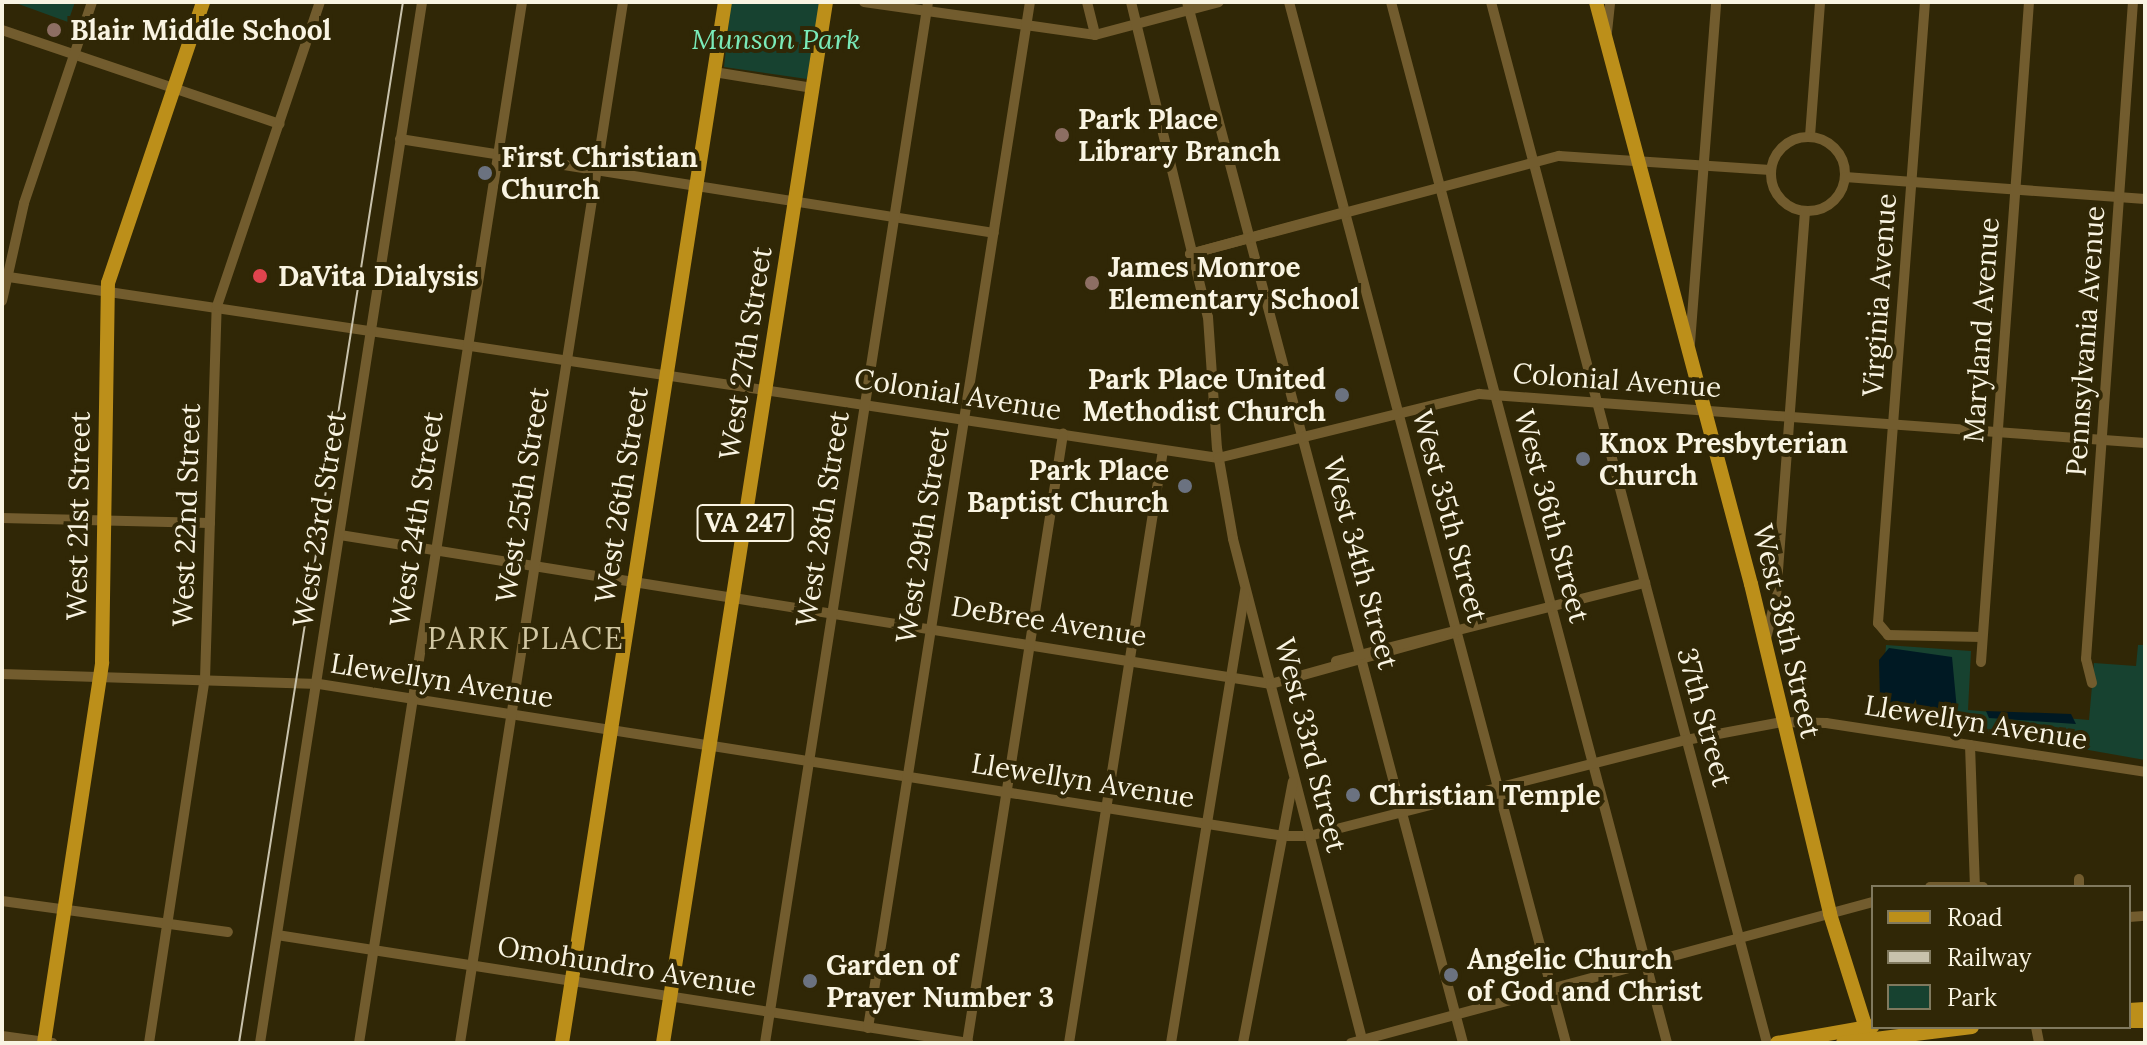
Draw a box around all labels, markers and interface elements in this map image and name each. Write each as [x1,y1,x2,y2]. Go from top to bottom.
place label: Blair Middle School [70,13,331,47]
marker: Blair Middle School [45,21,63,39]
park label: Munson Park [691,22,861,56]
place label: Park Place Library Branch [1078,102,1281,168]
marker: Park Place Library Branch [1053,126,1071,144]
place label: First Christian Church [501,140,698,206]
marker: First Christian Church [476,164,494,182]
street label: Virginia Avenue [1855,192,1903,398]
street label: Pennsylvania Avenue [2059,205,2111,477]
street label: Maryland Avenue [1956,216,2006,444]
street label: West 27th Street [712,244,778,462]
place label: James Monroe Elementary School [1108,250,1360,316]
place label: DaVita Dialysis [278,259,479,293]
marker: DaVita Dialysis [249,265,271,287]
marker: James Monroe Elementary School [1083,274,1101,292]
street label: Colonial Avenue [1511,356,1723,404]
street label: Colonial Avenue [852,361,1064,427]
place label: Park Place United Methodist Church [1082,362,1326,428]
street label: West 26th Street [587,384,655,606]
street label: West 25th Street [488,385,556,605]
marker: Park Place United Methodist Church [1333,386,1351,404]
street label: West 22nd Street [165,403,207,627]
street label: West 35th Street [1406,406,1494,626]
street label: West 36th Street [1507,406,1597,626]
street label: West 23rd Street [285,408,353,630]
street label: West 24th Street [382,409,450,629]
street label: West 28th Street [788,409,856,629]
street label: West 21st Street [59,411,97,621]
street label: West 29th Street [888,424,956,646]
place label: Knox Presbyterian Church [1599,426,1848,492]
marker: Knox Presbyterian Church [1574,450,1592,468]
place label: Park Place Baptist Church [967,453,1169,519]
street label: West 34th Street [1317,453,1405,673]
marker: Park Place Baptist Church [1176,477,1194,495]
road number: VA 247 [695,501,795,545]
street label: West 38th Street [1746,521,1828,741]
street label: DeBree Avenue [949,589,1149,653]
district label: PARK PLACE [427,620,625,656]
street label: West 33rd Street [1268,634,1354,856]
street label: 37th Street [1670,644,1740,790]
street label: Llewellyn Avenue [328,646,556,714]
street label: Llewellyn Avenue [1862,688,2090,756]
street label: Llewellyn Avenue [969,746,1197,814]
place label: Christian Temple [1369,778,1600,812]
marker: Christian Temple [1344,786,1362,804]
legend [1871,885,2131,1029]
text: Road [1947,902,2003,933]
street label: Omohundro Avenue [495,929,759,1003]
place label: Angelic Church of God and Christ [1467,942,1702,1008]
text: Railway [1947,942,2031,973]
place label: Garden of Prayer Number 3 [826,948,1054,1014]
marker: Angelic Church of God and Christ [1442,966,1460,984]
marker: Garden of Prayer Number 3 [801,972,819,990]
text: Park [1947,982,1997,1013]

